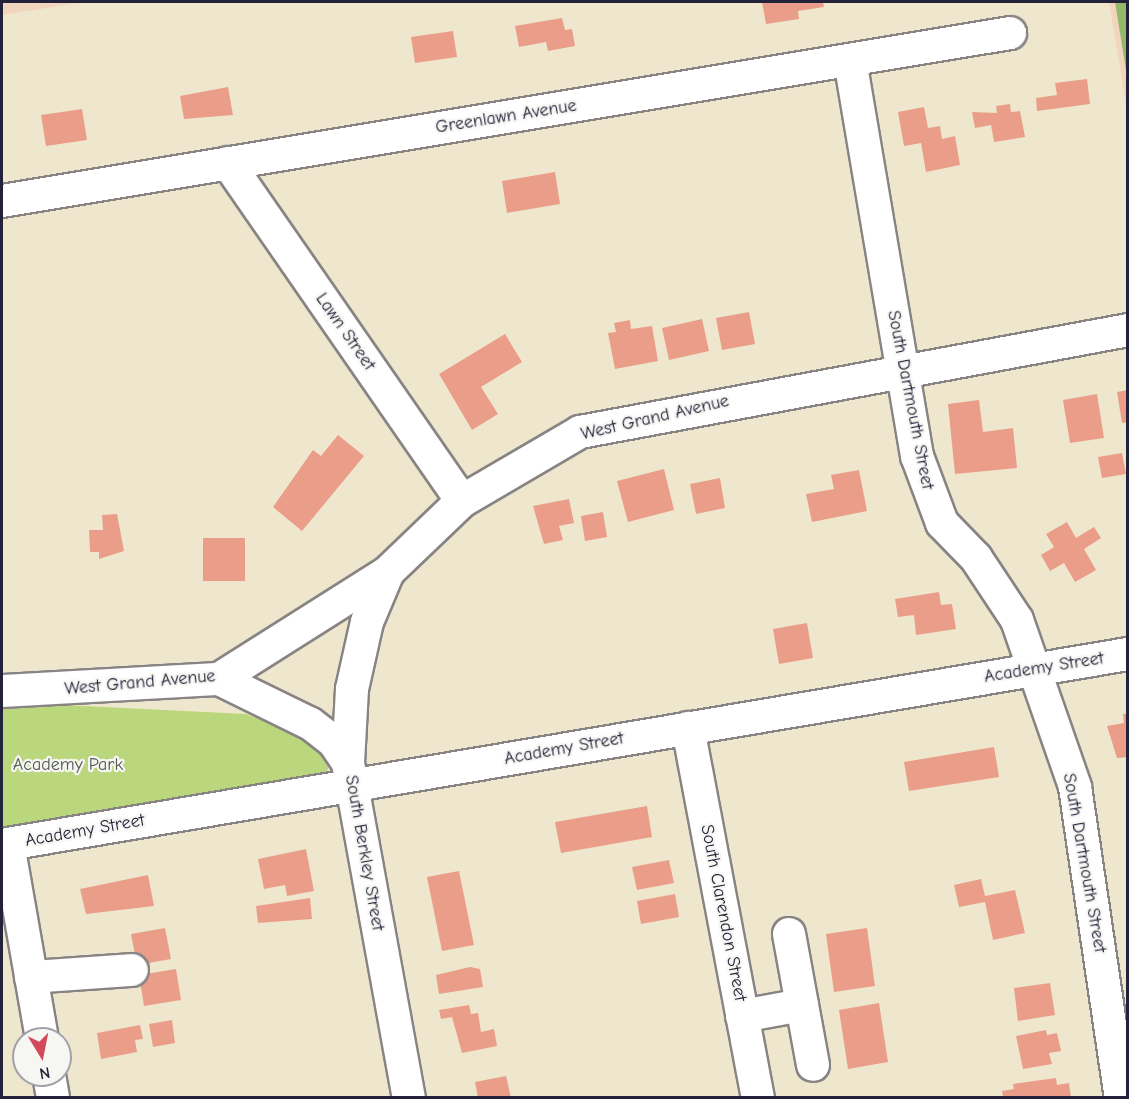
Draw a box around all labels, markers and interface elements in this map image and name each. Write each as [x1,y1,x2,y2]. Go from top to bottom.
street label: Greenlawn Avenue [434,95,578,139]
street label: Lawn Street [310,289,380,375]
street label: South Dartmouth Street [882,309,938,491]
street label: West Grand Avenue [579,390,731,446]
street label: Academy Street [983,648,1105,688]
street label: West Grand Avenue [64,666,216,700]
street label: Academy Street [503,728,625,770]
park label: Academy Park [13,754,123,776]
street label: South Dartmouth Street [1058,772,1110,954]
street label: South Berkley Street [340,774,388,932]
street label: Academy Street [24,810,146,852]
street label: South Clarendon Street [695,823,751,1003]
north arrow [12,1027,72,1087]
text: N [38,1063,51,1083]

